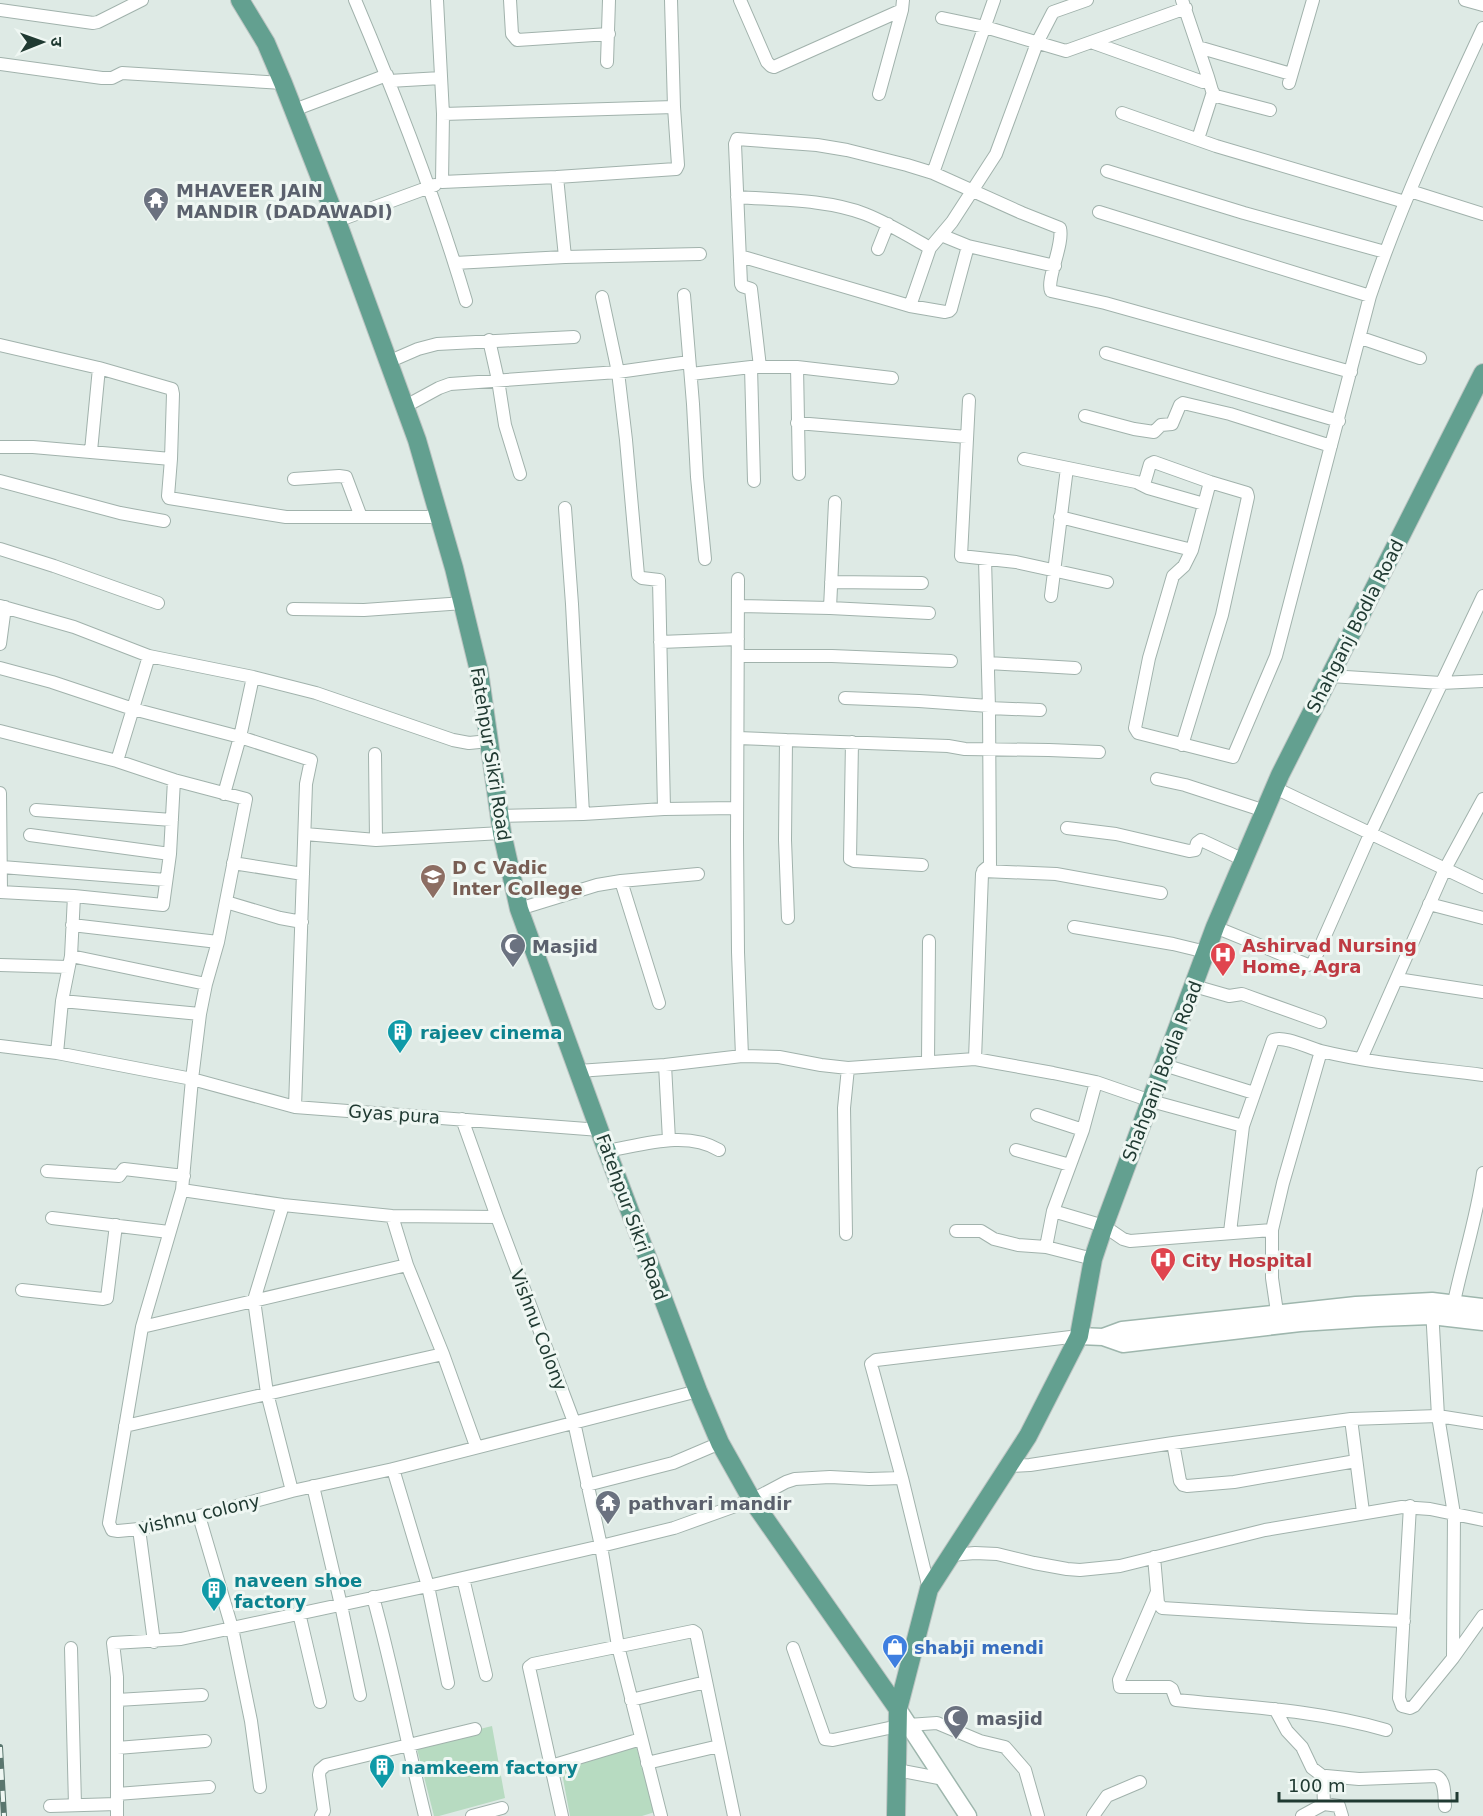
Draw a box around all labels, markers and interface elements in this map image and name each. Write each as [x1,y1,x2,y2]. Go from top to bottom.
north arrow [12,12,72,72]
text: उ [47,37,66,47]
place label: MHAVEER JAIN MANDIR (DADAWADI) [176,180,393,222]
temple icon: MHAVEER JAIN MANDIR (DADAWADI) [141,185,171,223]
street label: Shahganj Bodla Road [1302,536,1408,716]
street label: Fatehpur Sikri Road [467,666,515,842]
place label: D C Vadic Inter College [452,857,583,899]
school or university icon: D C Vadic Inter College [418,862,448,900]
mosque icon: Masjid [498,931,528,969]
place label: Ashirvad Nursing Home, Agra [1242,935,1417,977]
place label: Masjid [532,936,598,957]
hospital icon: Ashirvad Nursing Home, Agra [1208,940,1238,978]
street label: Shahganj Bodla Road [1118,978,1206,1164]
building icon: rajeev cinema [385,1017,415,1055]
place label: rajeev cinema [420,1022,562,1043]
street label: Gyas pura [347,1100,441,1128]
street label: Fatehpur Sikri Road [592,1131,672,1303]
hospital icon: City Hospital [1148,1245,1178,1283]
place label: City Hospital [1182,1250,1312,1271]
street label: Vishnu Colony [506,1267,572,1394]
temple icon: pathvari mandir [593,1488,623,1526]
street label: vishnu colony [136,1490,262,1538]
place label: pathvari mandir [628,1493,791,1514]
place label: naveen shoe factory [234,1570,362,1612]
building icon: naveen shoe factory [199,1575,229,1613]
shop icon: shabji mendi [880,1632,910,1670]
place label: shabji mendi [914,1637,1044,1658]
mosque icon: masjid [941,1703,971,1741]
place label: masjid [976,1708,1043,1729]
building icon: namkeem factory [367,1752,397,1790]
place label: namkeem factory [401,1757,578,1778]
scale bar [1279,1765,1458,1803]
text: 100 m [1288,1775,1346,1796]

